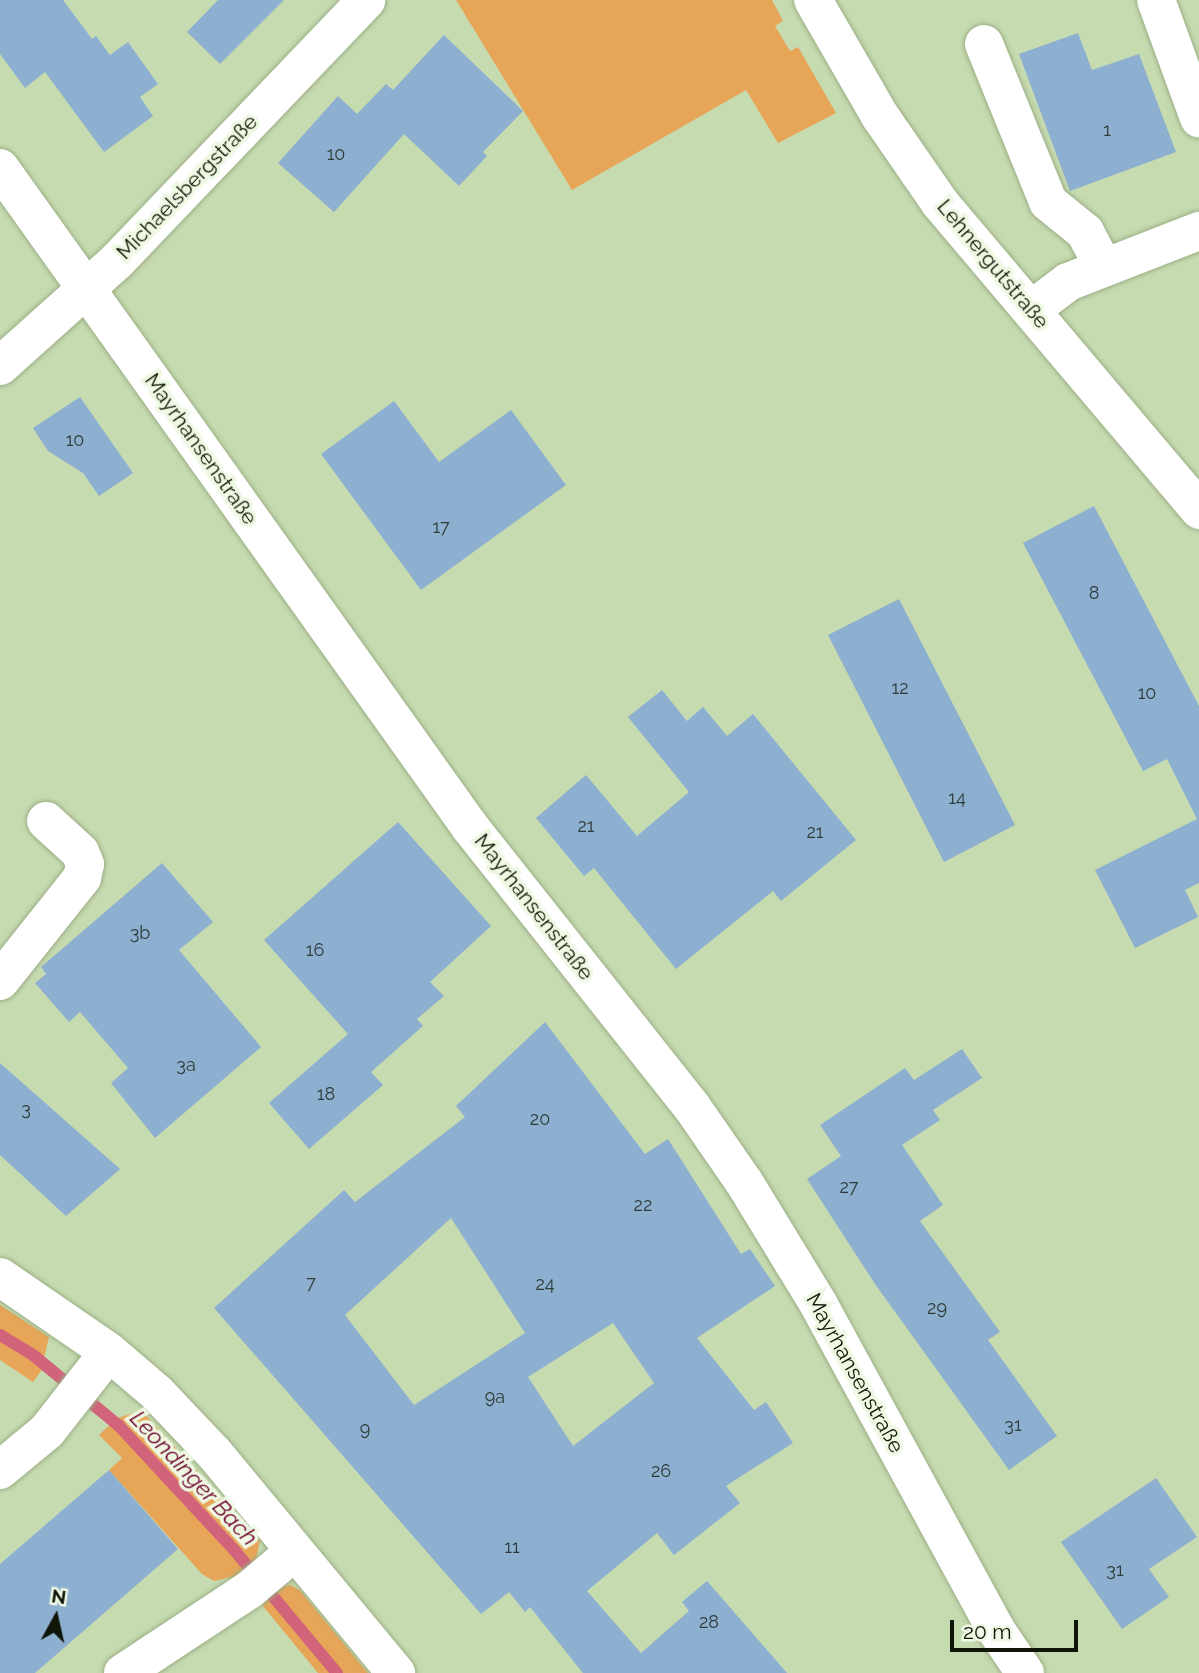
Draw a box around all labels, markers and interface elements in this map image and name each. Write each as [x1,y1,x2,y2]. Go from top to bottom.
street label: Michaelsbergstraße [111,109,263,265]
house number: 1 [1103,119,1111,141]
house number: 10 [327,143,345,165]
street label: Lehnergutstraße [932,194,1054,334]
street label: Mayrhansenstraße [139,369,263,529]
house number: 10 [66,429,84,451]
house number: 17 [432,516,450,538]
house number: 8 [1089,582,1099,604]
house number: 12 [891,677,909,699]
house number: 10 [1138,682,1156,704]
house number: 14 [948,787,966,809]
house number: 21 [577,815,595,837]
house number: 21 [806,821,824,843]
street label: Mayrhansenstraße [469,829,599,985]
house number: 3b [130,922,150,944]
house number: 16 [306,939,324,961]
house number: 3a [176,1054,196,1076]
house number: 18 [317,1083,335,1105]
house number: 3 [21,1098,31,1120]
house number: 20 [530,1108,550,1130]
house number: 27 [839,1176,859,1198]
house number: 22 [634,1194,652,1216]
house number: 7 [306,1272,316,1294]
house number: 24 [535,1273,555,1295]
street label: Mayrhansenstraße [801,1289,909,1457]
house number: 29 [927,1297,947,1319]
house number: 9a [485,1386,505,1408]
water label: Leondinger Bach [124,1405,264,1551]
house number: 31 [1004,1414,1022,1436]
house number: 9 [360,1418,370,1440]
house number: 26 [651,1460,671,1482]
house number: 11 [504,1536,520,1558]
house number: 31 [1106,1559,1124,1581]
north arrow [21,1582,91,1652]
text: N [50,1584,68,1608]
scale bar [954,1606,1082,1650]
house number: 28 [699,1611,719,1633]
text: 20 m [963,1619,1011,1644]

